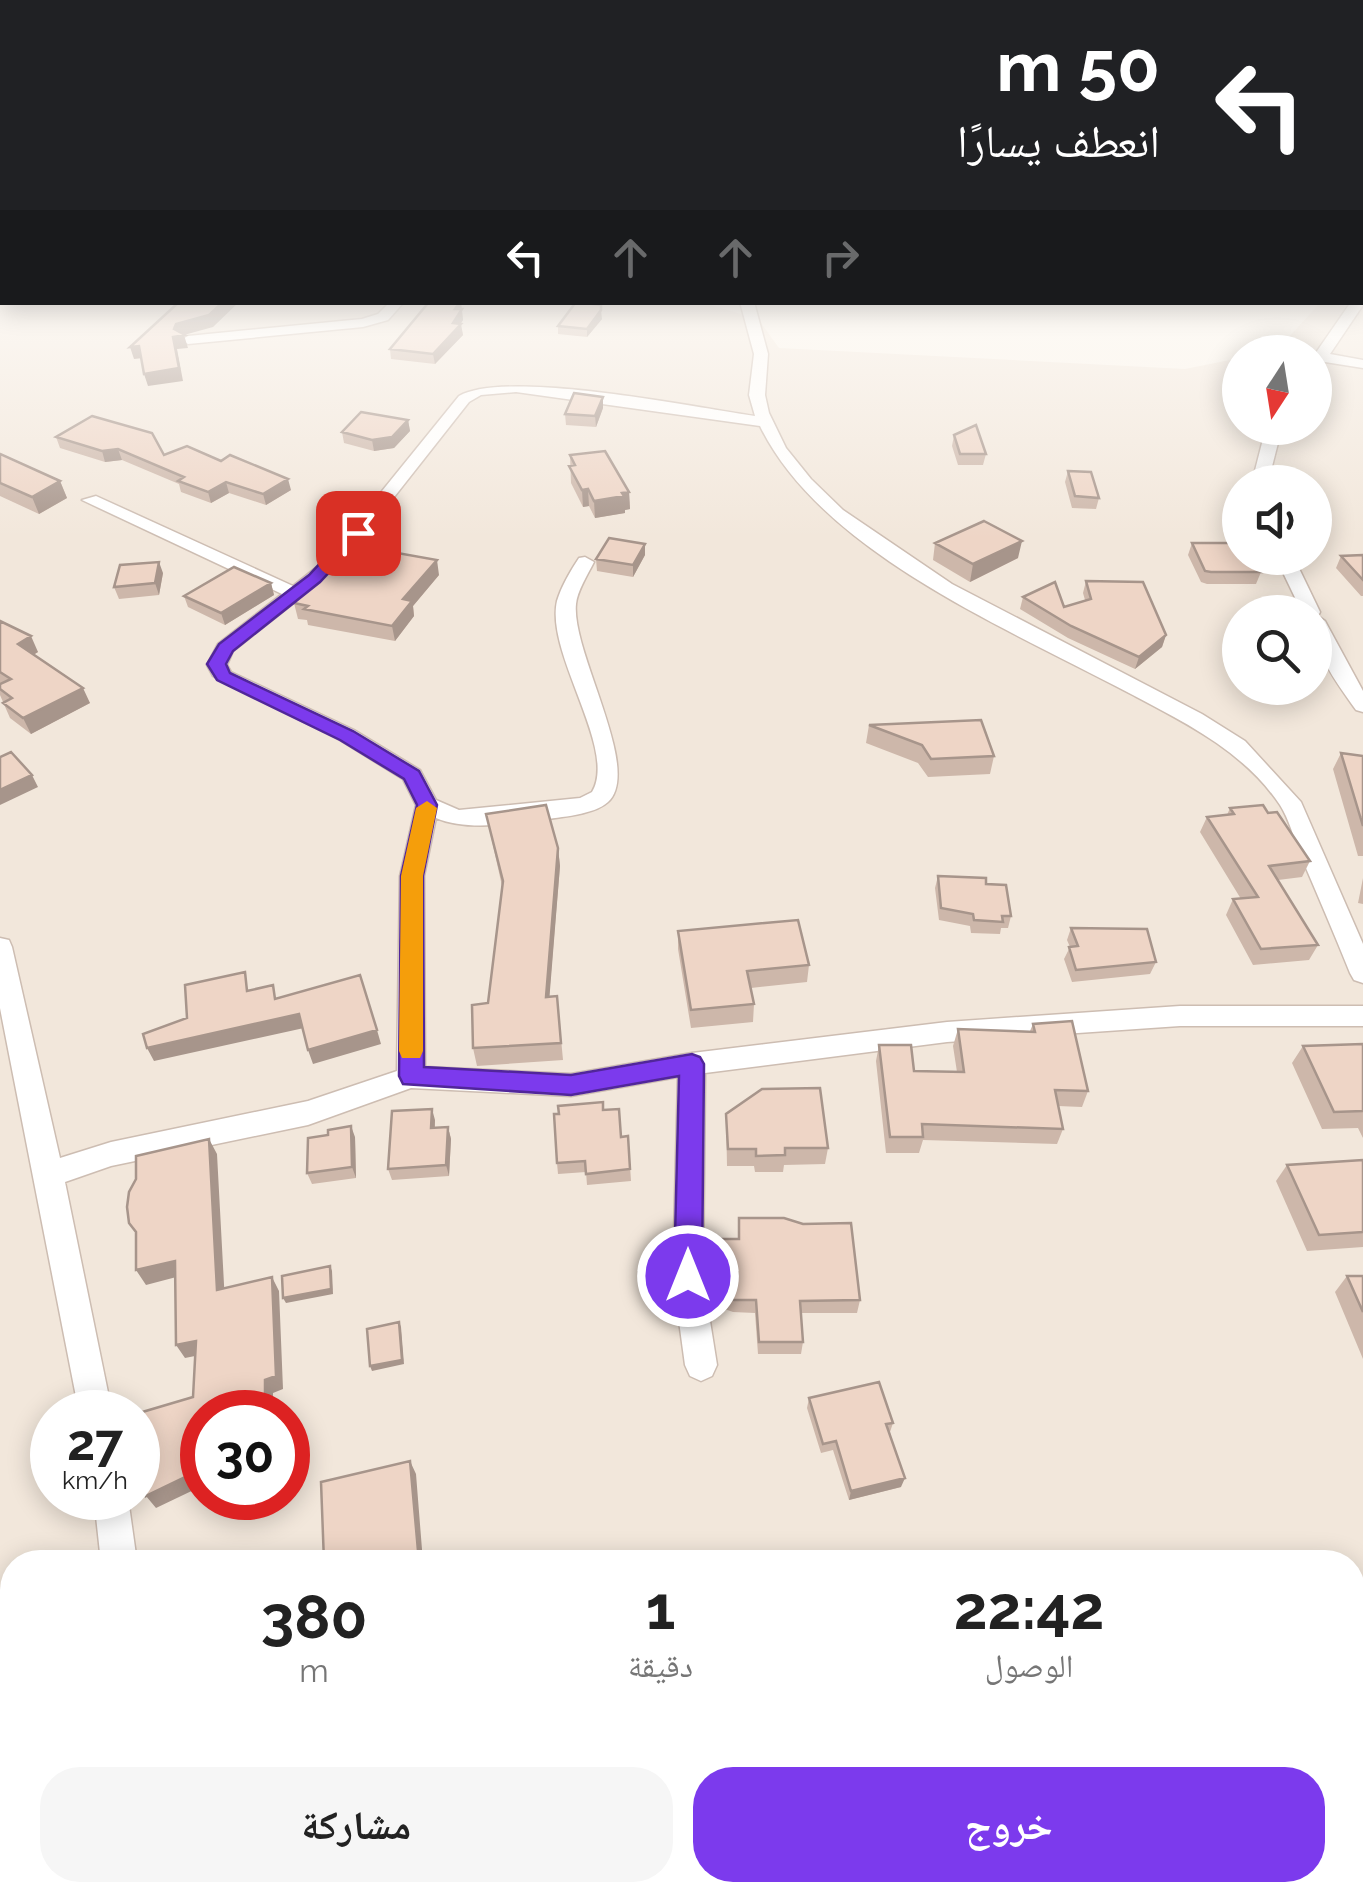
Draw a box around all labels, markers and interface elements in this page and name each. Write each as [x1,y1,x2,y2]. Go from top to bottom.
text: 50 m [996,25,1160,107]
icon: left [1195,40,1325,170]
text: انعطف يسارًا [957,115,1160,168]
icon: left [498,230,553,285]
icon: ahead [603,230,658,285]
icon: ahead [708,230,763,285]
icon: right [813,230,868,285]
north arrow [1222,335,1332,445]
map controls [1222,335,1332,705]
button: sound [1222,465,1332,575]
pin [316,491,401,576]
icon: arrive [331,506,386,561]
button: search [1222,595,1332,705]
position arrow [636,1224,740,1328]
speed limit sign: 30 [180,1390,310,1520]
text: 27 [67,1413,123,1472]
text: km/h [62,1465,128,1495]
text: 1 [646,1573,675,1643]
text: 22:42 [954,1573,1104,1643]
text: 380 [261,1582,367,1652]
text: دقيقة [628,1647,693,1684]
text: الوصول [985,1647,1073,1684]
text: m [299,1652,329,1689]
button: مشاركة [40,1767,673,1882]
button: خروج [693,1767,1325,1882]

